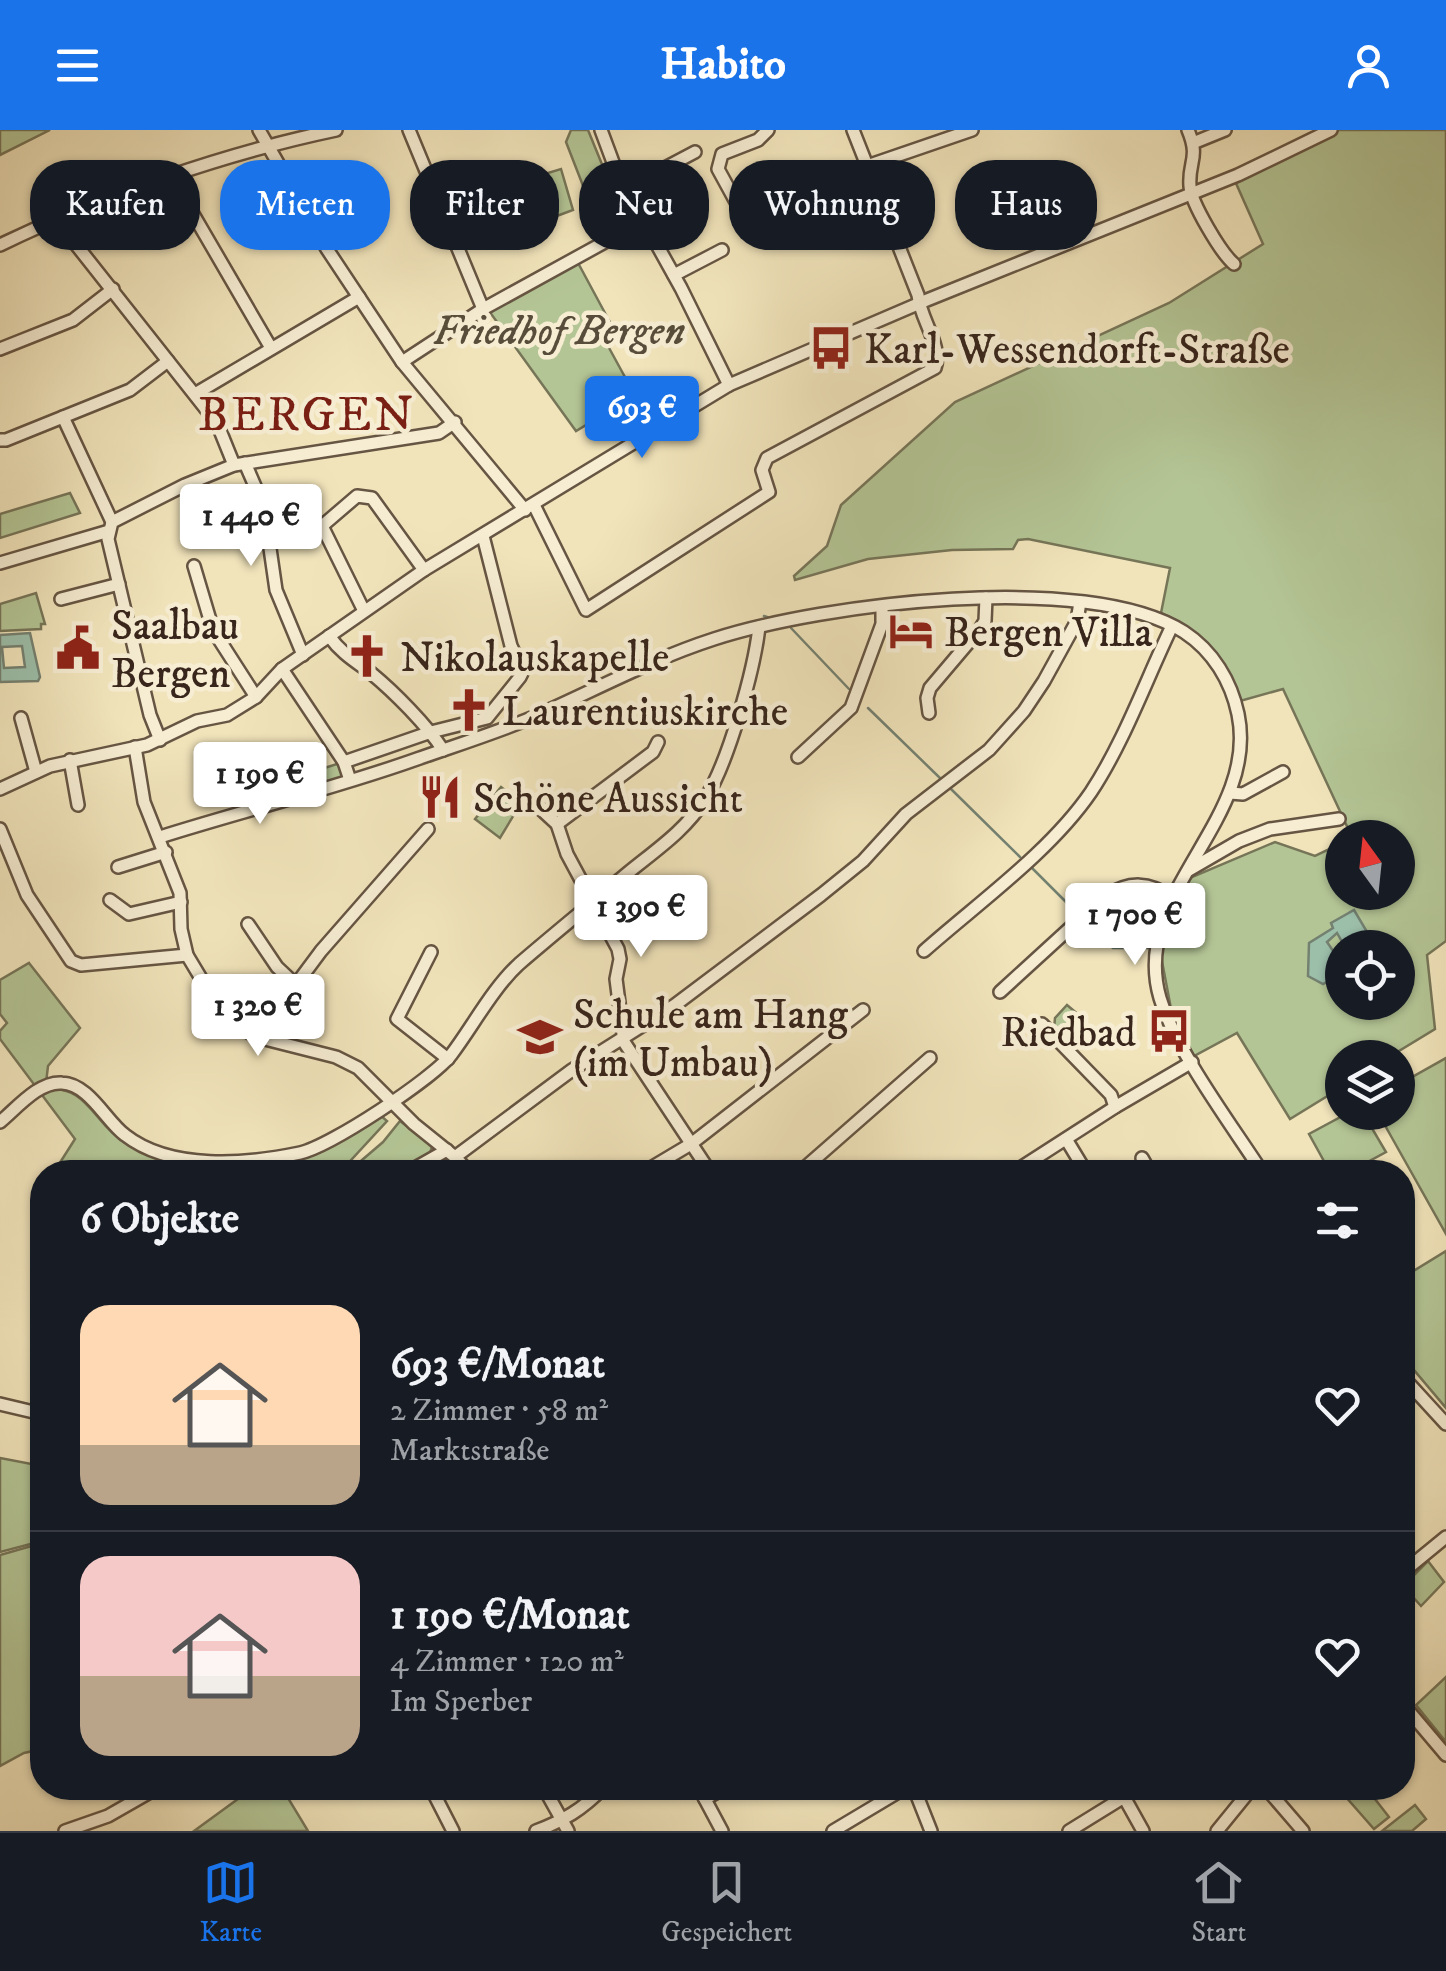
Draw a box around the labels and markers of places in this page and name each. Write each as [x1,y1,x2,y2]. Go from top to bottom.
bus stop icon: Karl-Wessendorft-Straße [807,324,855,372]
place label: Karl-Wessendorft-Straße [864,325,1290,377]
pin: 693 € [572,376,712,461]
pin: 1 440 € [159,484,343,569]
place label: Saalbau Bergen [111,601,239,701]
hotel icon: Bergen Villa [887,607,935,655]
place label: Bergen Villa [944,608,1153,660]
public building icon: Saalbau Bergen [54,624,102,672]
church icon: Nikolauskapelle [343,632,391,680]
place label: Nikolauskapelle [400,633,669,685]
church icon: Laurentiuskirche [445,686,493,734]
place label: Laurentiuskirche [502,687,788,739]
pin: 1 190 € [168,742,352,827]
restaurant icon: Schöne Aussicht [416,773,464,821]
place label: Schöne Aussicht [473,774,743,826]
pin: 1 390 € [549,875,733,960]
pin: 1 700 € [1043,883,1227,968]
pin: 1 320 € [166,974,350,1059]
place label: Schule am Hang (im Umbau) [573,990,849,1090]
bus stop icon: Riedbad [1145,1007,1193,1055]
place label: Riedbad [1000,1008,1136,1060]
school or university icon: Schule am Hang (im Umbau) [516,1013,564,1061]

